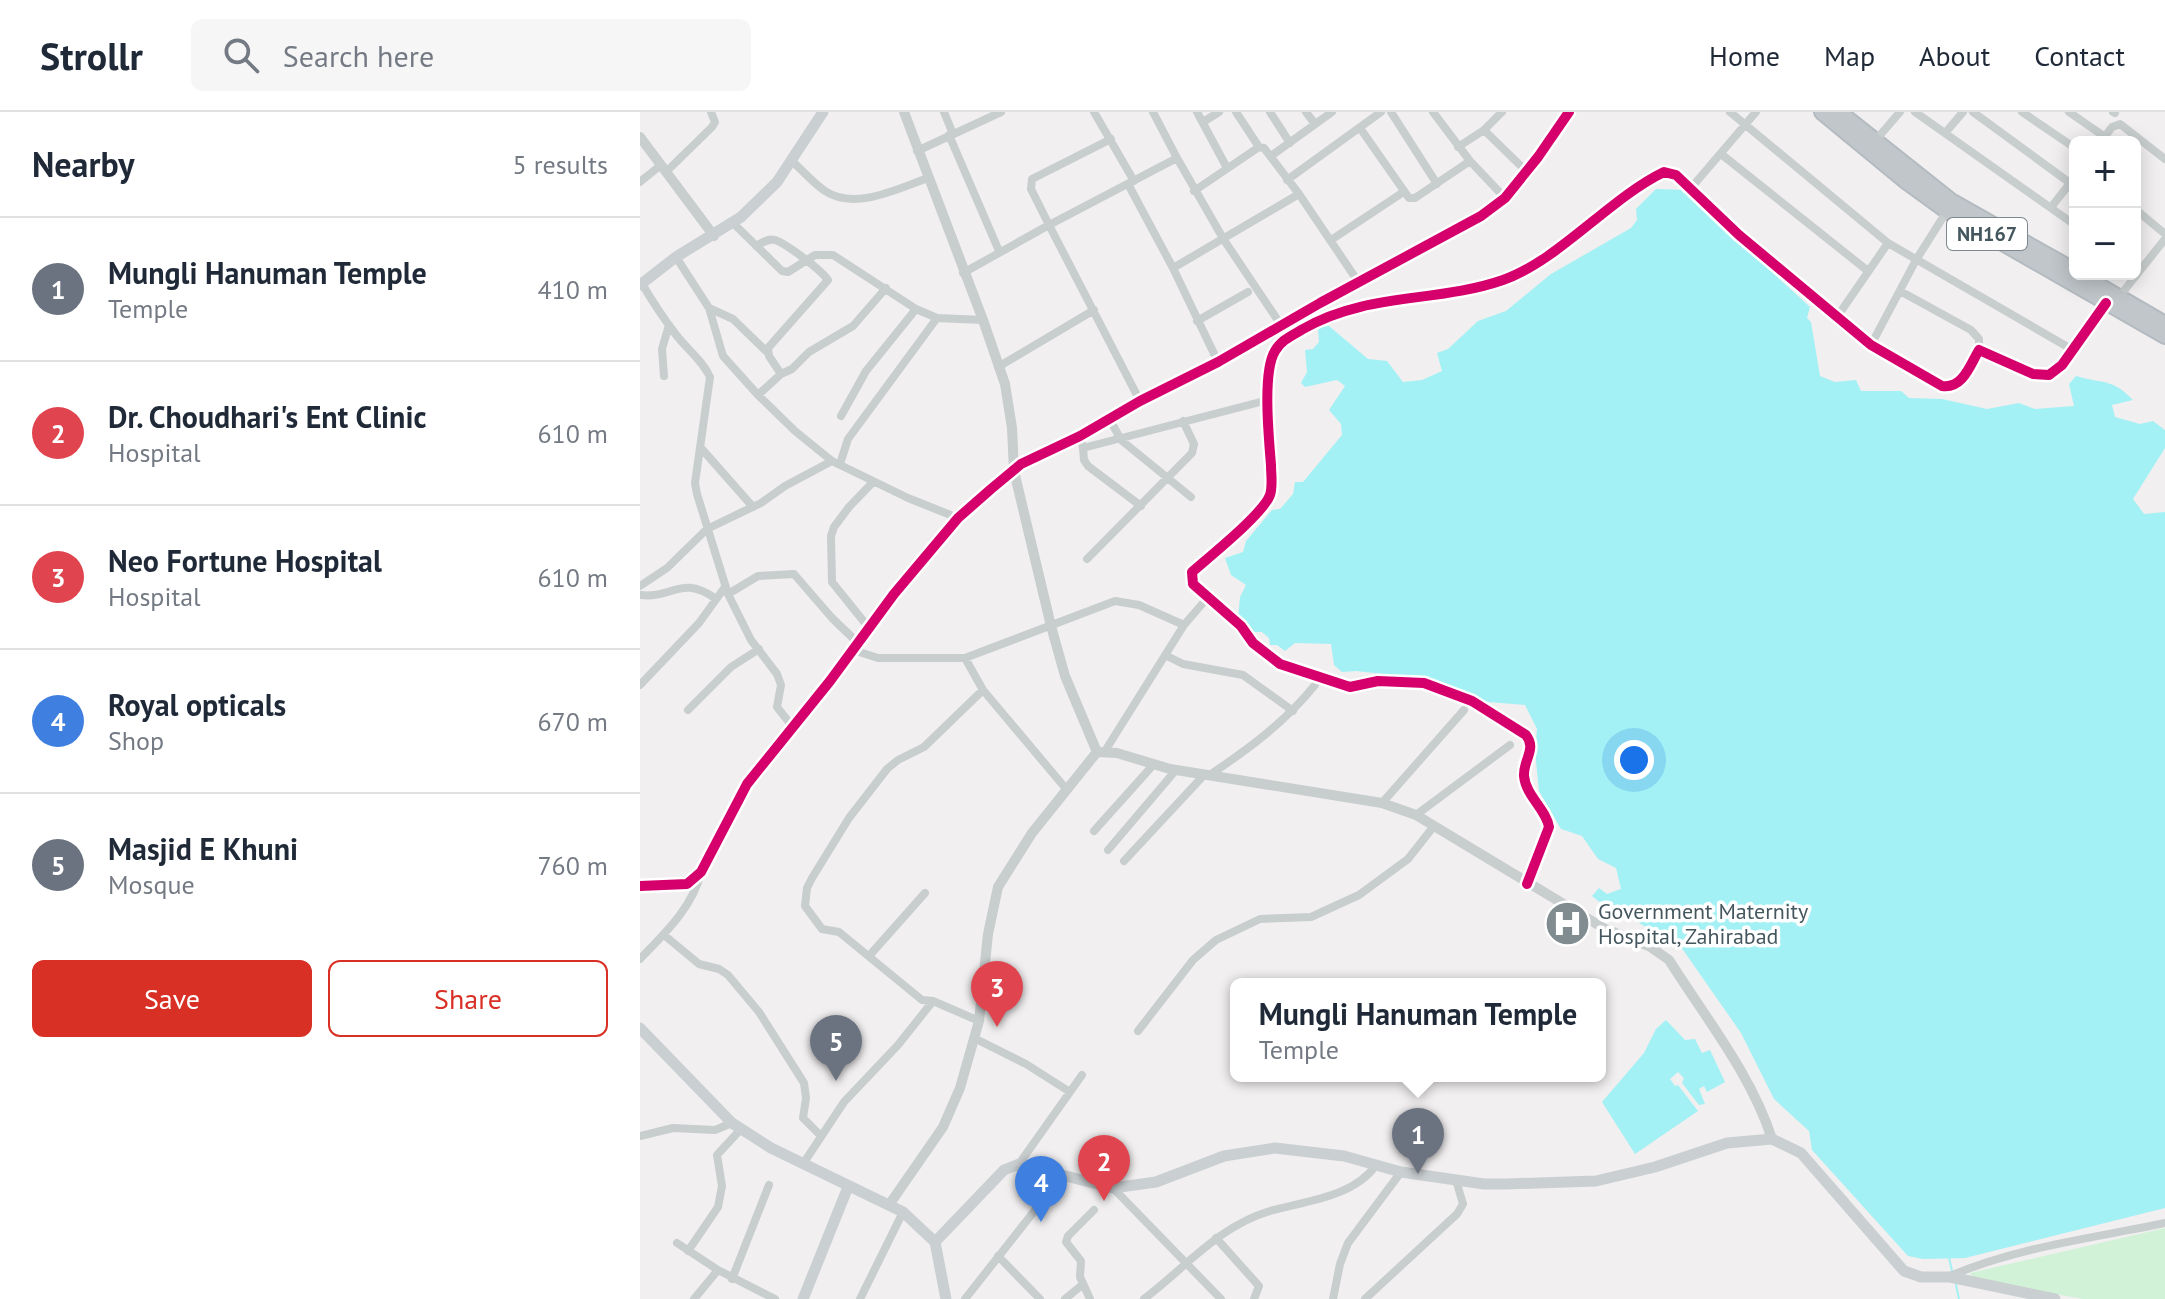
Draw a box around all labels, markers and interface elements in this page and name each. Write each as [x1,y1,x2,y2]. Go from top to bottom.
search box [191,19,751,91]
text: Strollr [40,31,143,80]
icon: search [219,33,263,77]
text: Search here [283,36,434,75]
text: Home [1709,37,1780,74]
text: Map [1824,37,1875,74]
text: About [1919,37,1990,74]
text: Contact [2034,37,2125,74]
map controls [2069,136,2141,280]
button: + [2069,136,2141,208]
text: Nearby [32,142,134,186]
text: 5 results [513,148,608,181]
button: − [2069,208,2141,280]
road number: NH167 [1947,218,2027,250]
text: Mungli Hanuman Temple [108,253,427,292]
text: 1 [51,273,65,306]
text: 410 m [537,273,608,306]
text: Temple [108,292,188,325]
text: Dr. Choudhari's Ent Clinic [108,397,426,436]
text: 2 [51,417,65,450]
text: 610 m [537,417,608,450]
text: Hospital [108,436,201,469]
text: Neo Fortune Hospital [108,541,382,580]
text: 3 [51,561,65,594]
text: 610 m [537,561,608,594]
text: Hospital [108,580,201,613]
text: Royal opticals [108,685,286,724]
text: 4 [51,705,65,738]
text: 670 m [537,705,608,738]
text: Shop [108,724,164,757]
your location [1614,740,1654,780]
text: Masjid E Khuni [108,829,298,868]
text: 5 [51,849,65,882]
text: 760 m [537,849,608,882]
text: Mosque [108,868,195,901]
place label: Government Maternity Hospital, Zahirabad [1598,897,1809,950]
hospital icon: Government Maternity Hospital, Zahirabad [1543,900,1591,948]
button: Save [32,960,312,1037]
button: Share [328,960,608,1037]
pin: 3 [971,961,1023,1027]
popup [1230,978,1606,1082]
text: Mungli Hanuman Temple [1259,994,1577,1033]
pin: 5 [810,1015,862,1081]
text: Temple [1259,1033,1339,1066]
pin: 1 [1392,1108,1444,1174]
pin: 2 [1078,1135,1130,1201]
pin: 4 [1015,1156,1067,1222]

